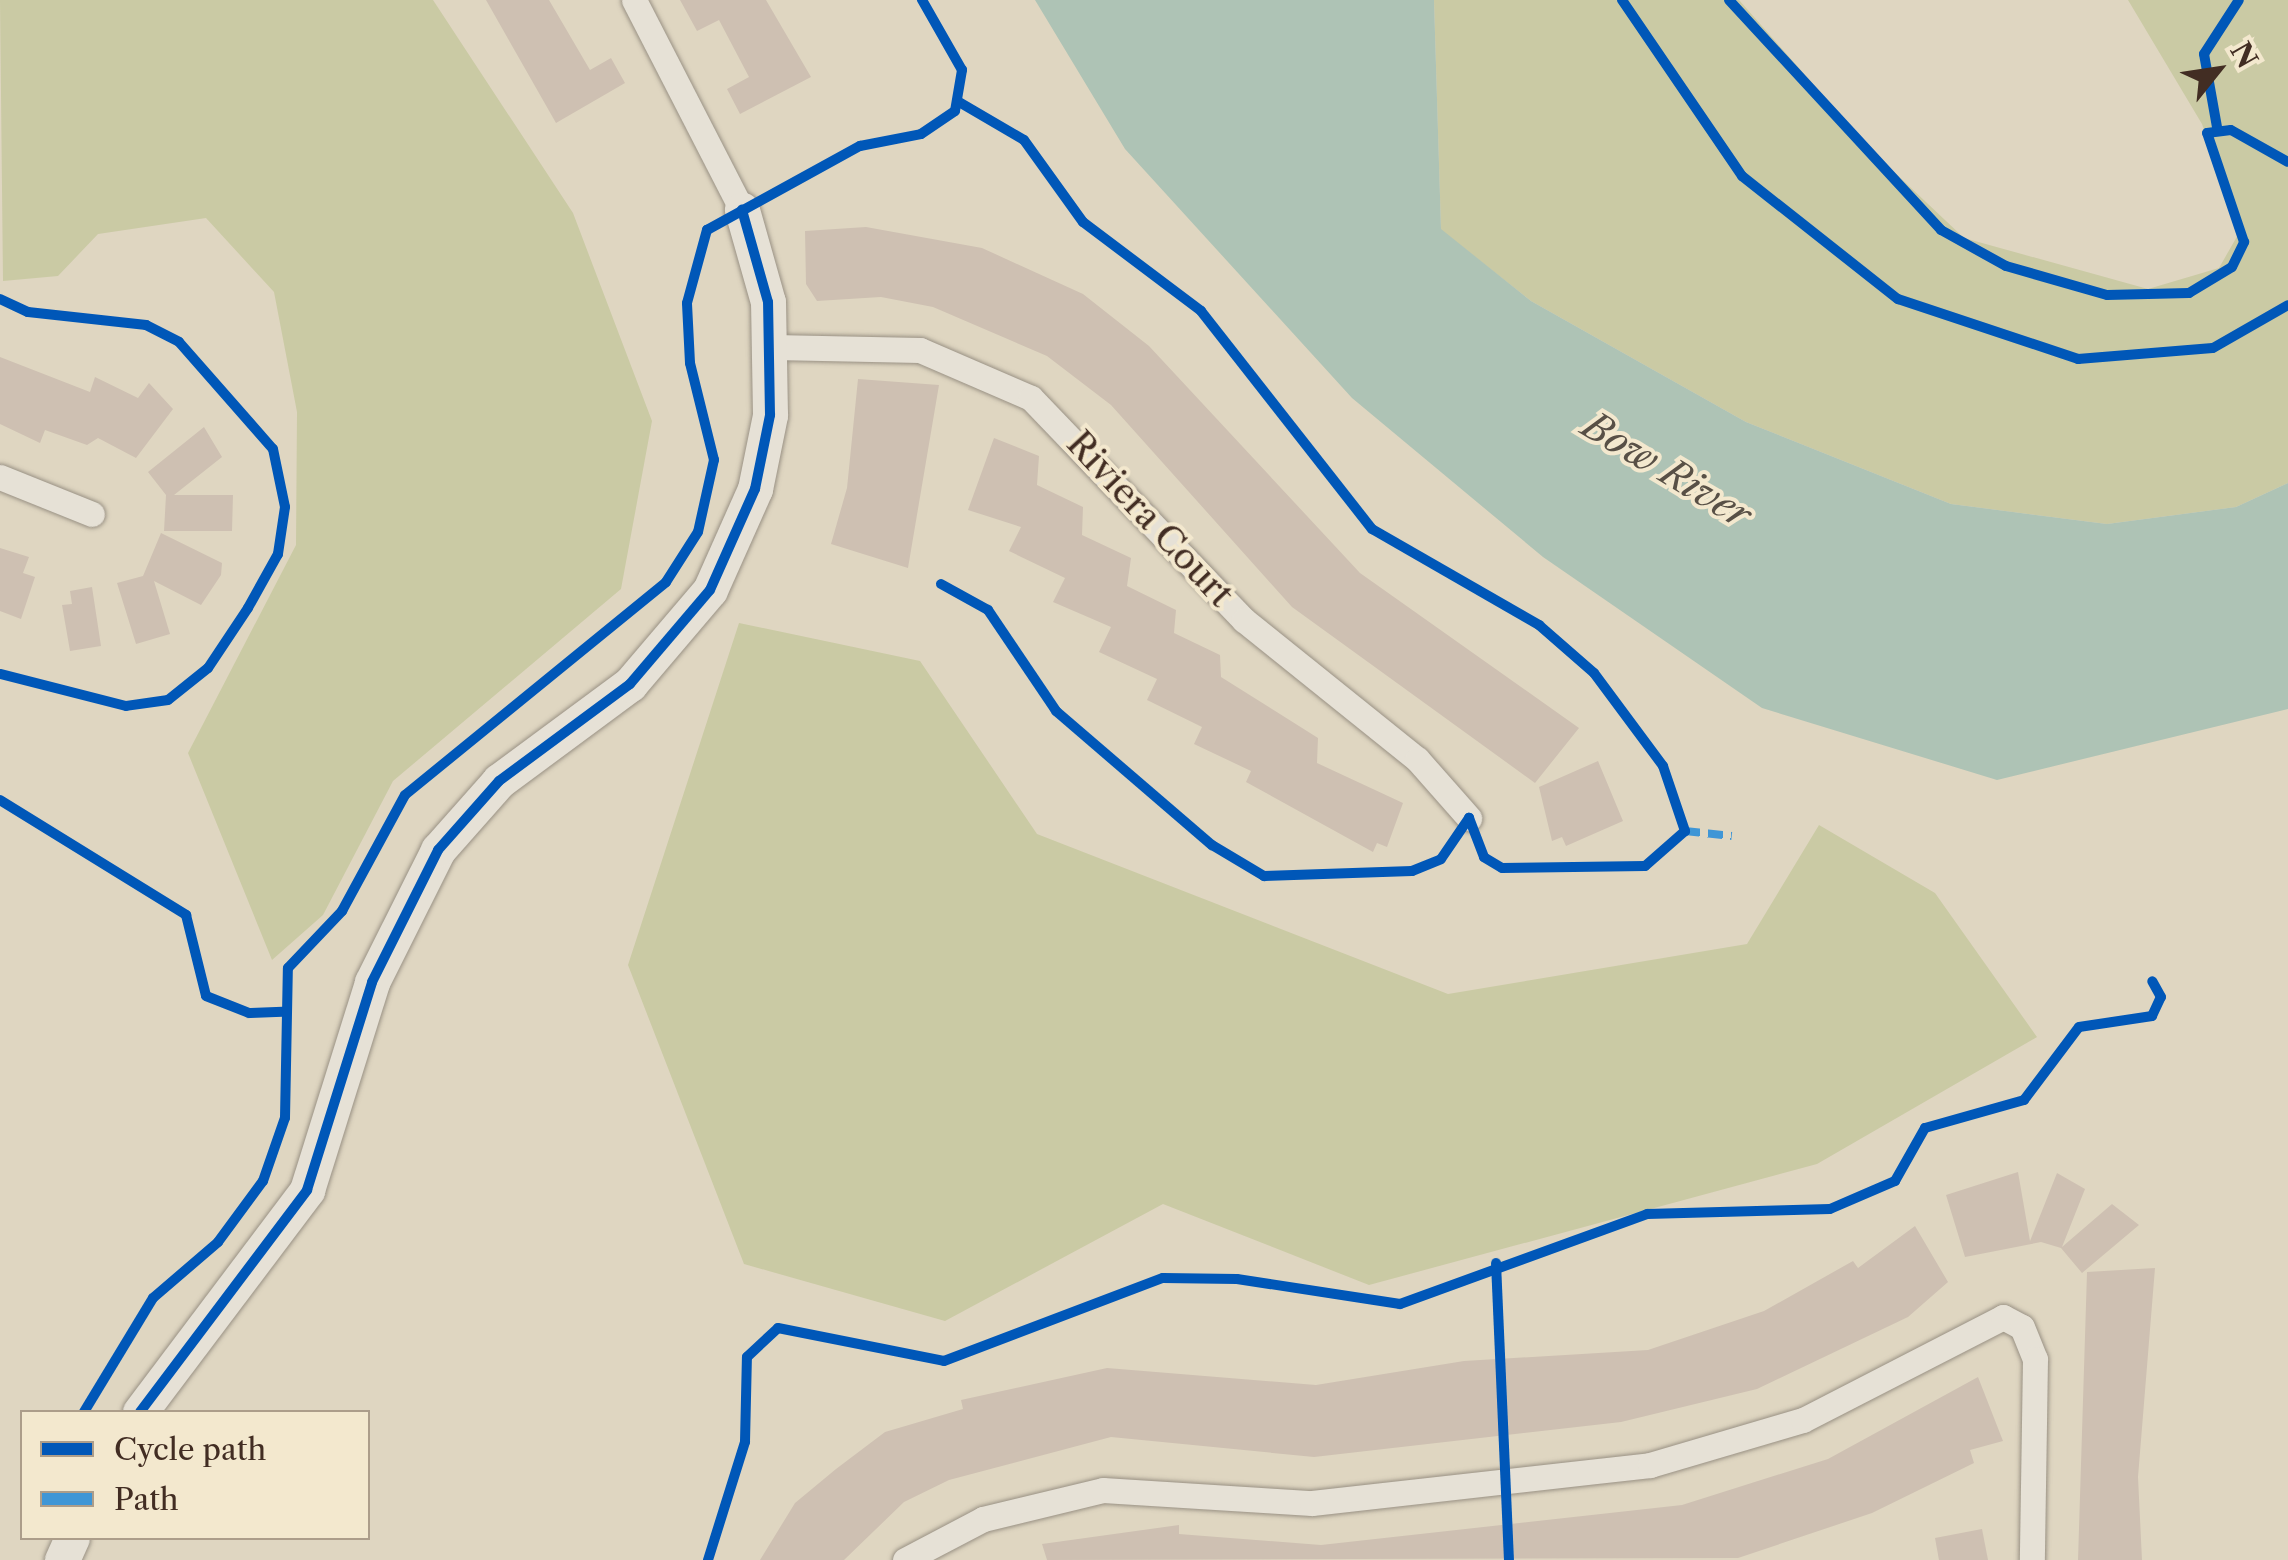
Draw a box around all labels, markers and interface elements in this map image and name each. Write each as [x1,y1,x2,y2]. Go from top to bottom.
north arrow [2168,20,2268,120]
text: N [2223,36,2265,74]
water label: Bow River [1574,402,1760,538]
street label: Riviera Court [1058,423,1242,615]
legend [20,1410,370,1540]
text: Cycle path [114,1431,266,1468]
text: Path [114,1481,179,1518]

